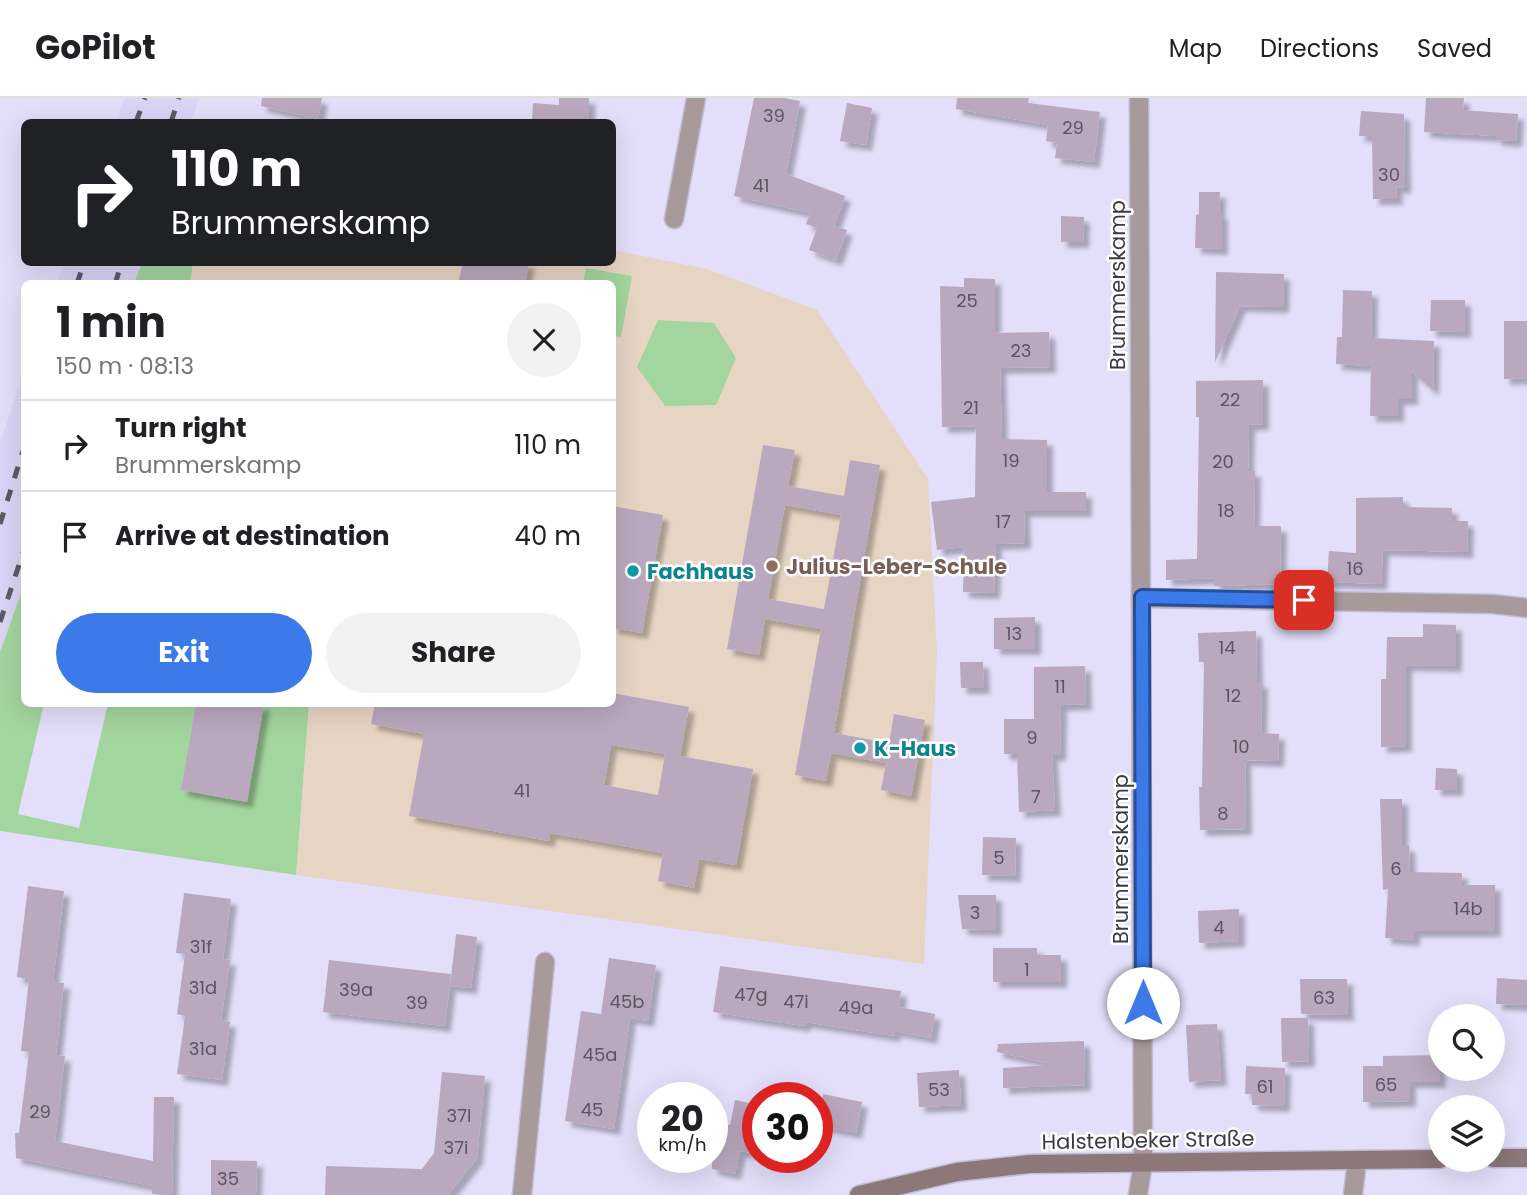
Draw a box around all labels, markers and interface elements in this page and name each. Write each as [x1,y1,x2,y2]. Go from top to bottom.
text: GoPilot [35,24,156,71]
text: Map [1169,32,1222,65]
text: Directions [1260,32,1379,65]
text: Saved [1417,32,1492,65]
house number: 39 [763,103,785,128]
house number: 29 [1062,115,1084,140]
text: 110 m [171,135,302,203]
icon: right [56,147,147,238]
house number: 30 [1378,162,1400,187]
house number: 41 [752,173,770,198]
text: Brummerskamp [171,200,430,245]
street label: Brummerskamp [1103,200,1132,370]
house number: 25 [956,288,978,313]
text: 1 min [56,293,166,352]
button: close [507,303,581,377]
house number: 23 [1011,338,1031,363]
text: 150 m · 08:13 [56,350,194,382]
house number: 22 [1220,387,1240,412]
house number: 21 [963,395,979,420]
text: Turn right [115,410,247,446]
icon: right [56,427,94,465]
text: 110 m [514,427,581,463]
house number: 19 [1002,448,1020,473]
text: Brummerskamp [115,449,301,481]
house number: 20 [1212,449,1234,474]
house number: 18 [1217,498,1235,523]
house number: 17 [995,509,1011,534]
icon: arrive [56,518,94,556]
text: Arrive at destination [115,518,390,554]
text: 40 m [515,518,581,554]
place label: Julius-Leber-Schule [786,552,1007,581]
house number: 16 [1346,556,1364,581]
place label: Fachhaus [647,557,754,586]
marker: Julius-Leber-Schule [764,558,780,574]
marker: Fachhaus [625,563,641,579]
pin [1274,570,1334,630]
icon: arrive [1285,581,1323,619]
button: Exit [56,613,312,693]
button: Share [326,613,581,693]
house number: 13 [1006,621,1022,646]
house number: 14 [1218,635,1236,660]
house number: 11 [1054,674,1066,699]
house number: 12 [1225,683,1241,708]
house number: 9 [1026,725,1038,750]
place label: K-Haus [874,734,956,763]
house number: 10 [1232,734,1250,759]
marker: K-Haus [852,740,868,756]
street label: Brummerskamp [1106,774,1135,944]
house number: 41 [513,778,531,803]
house number: 7 [1031,784,1041,809]
house number: 8 [1217,801,1229,826]
house number: 5 [993,845,1005,870]
house number: 6 [1390,856,1402,881]
house number: 14b [1453,896,1483,921]
house number: 3 [970,900,980,925]
house number: 4 [1213,915,1225,940]
house number: 31f [190,934,212,959]
house number: 1 [1024,957,1030,982]
position arrow [1106,966,1180,1040]
house number: 31d [189,975,217,1000]
house number: 39a [339,977,373,1002]
house number: 47g [734,982,768,1007]
house number: 63 [1313,985,1335,1010]
house number: 45b [610,989,644,1014]
house number: 47i [783,989,809,1014]
house number: 39 [406,990,428,1015]
house number: 49a [839,995,873,1020]
map controls [1428,1004,1505,1172]
button: search [1428,1004,1505,1081]
house number: 31a [189,1036,217,1061]
house number: 45a [583,1042,617,1067]
house number: 65 [1375,1072,1397,1097]
house number: 61 [1256,1074,1274,1099]
house number: 53 [928,1077,950,1102]
speed limit sign: 30 [742,1082,833,1173]
text: 20 [661,1094,704,1143]
button: layers [1428,1095,1505,1172]
house number: 45 [581,1097,603,1122]
house number: 29 [29,1099,51,1124]
house number: 37l [447,1103,471,1128]
street label: Halstenbeker Straße [1041,1124,1255,1156]
text: km/h [659,1132,706,1157]
house number: 37i [444,1135,468,1160]
house number: 35 [217,1166,239,1191]

